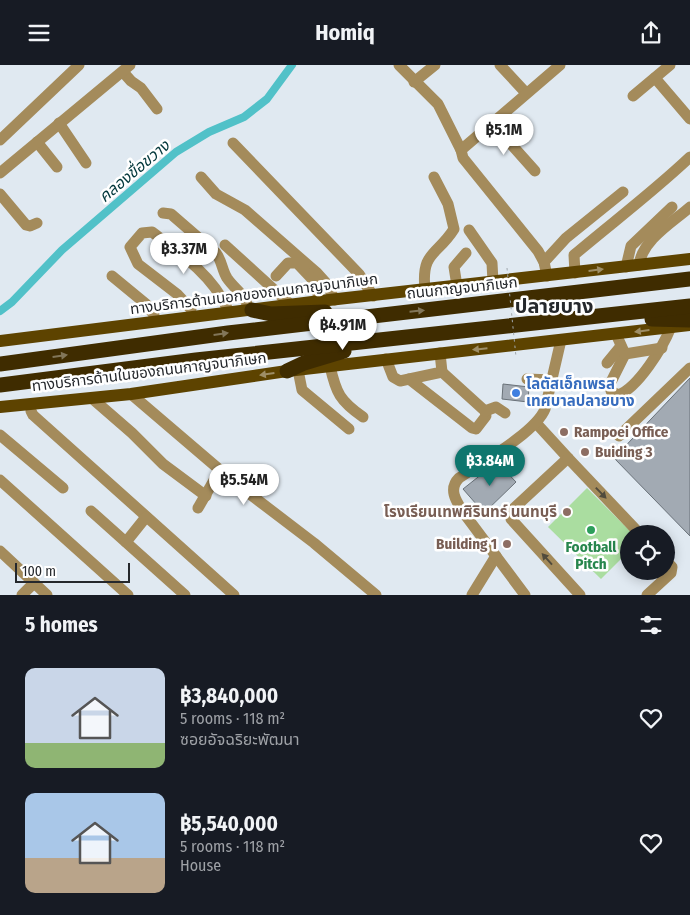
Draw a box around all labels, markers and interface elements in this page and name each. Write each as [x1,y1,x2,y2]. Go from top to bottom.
icon: menu [25,19,53,47]
text: Homiq [315,19,375,46]
icon: share [637,19,665,47]
pin: ฿5.1M [469,113,539,156]
text: ฿5.1M [486,120,522,139]
water label: คลองขื่อขวาง [94,134,174,206]
pin: ฿3.37M [143,233,225,275]
text: ฿3.37M [161,239,207,258]
one-way arrow [588,266,604,274]
street label: ทางบริการด้านนอกของถนนกาญจนาภิเษก [129,270,379,318]
street label: ถนนกาญจนาภิเษก [406,273,518,303]
district label: ปลายบาง [515,294,593,318]
one-way arrow [409,307,425,315]
pin: ฿4.91M [302,309,384,351]
text: ฿4.91M [320,315,366,334]
one-way arrow [633,327,649,335]
one-way arrow [213,330,229,338]
one-way arrow [472,345,488,353]
street label: ทางบริการด้านในของถนนกาญจนาภิเษก [31,349,267,395]
one-way arrow [52,352,68,360]
one-way arrow [258,370,274,378]
place label: โลตัสเอ็กเพรส เทศบาลปลายบาง [526,375,635,410]
marker: โลตัสเอ็กเพรส เทศบาลปลายบาง [510,387,522,399]
place label: Rampoei Office [574,423,669,441]
marker: Rampoei Office [558,426,570,438]
place label: Buiding 3 [595,443,653,461]
pin: ฿3.84M [449,445,531,487]
marker: Buiding 3 [579,446,591,458]
text: ฿3.84M [466,451,514,470]
pin: ฿5.54M [203,463,285,506]
text: ฿5.54M [220,470,268,489]
one-way arrow [595,487,607,499]
place label: โรงเรียนเทพศิรินทร์ นนทบุรี [384,503,557,521]
marker: โรงเรียนเทพศิรินทร์ นนทบุรี [561,506,573,518]
marker: Football Pitch [585,524,597,536]
map controls [620,525,675,580]
button: locate [620,525,675,580]
place label: Building 1 [436,535,497,553]
marker: Building 1 [501,538,513,550]
place label: Football Pitch [566,538,617,573]
one-way arrow [541,553,553,565]
scale bar [15,560,130,583]
text: 100 m [22,563,56,580]
icon: filters [637,611,665,639]
text: 5 homes [25,612,98,638]
text: ฿3,840,000 [180,683,278,709]
icon: home [65,688,125,748]
icon: heart [637,704,665,732]
text: 5 rooms · 118 m² [180,709,285,728]
text: ซอยอัจฉริยะพัฒนา [180,730,300,749]
text: ฿5,540,000 [180,811,278,837]
icon: home [65,813,125,873]
icon: heart [637,829,665,857]
text: 5 rooms · 118 m² [180,837,285,856]
text: House [180,856,221,875]

